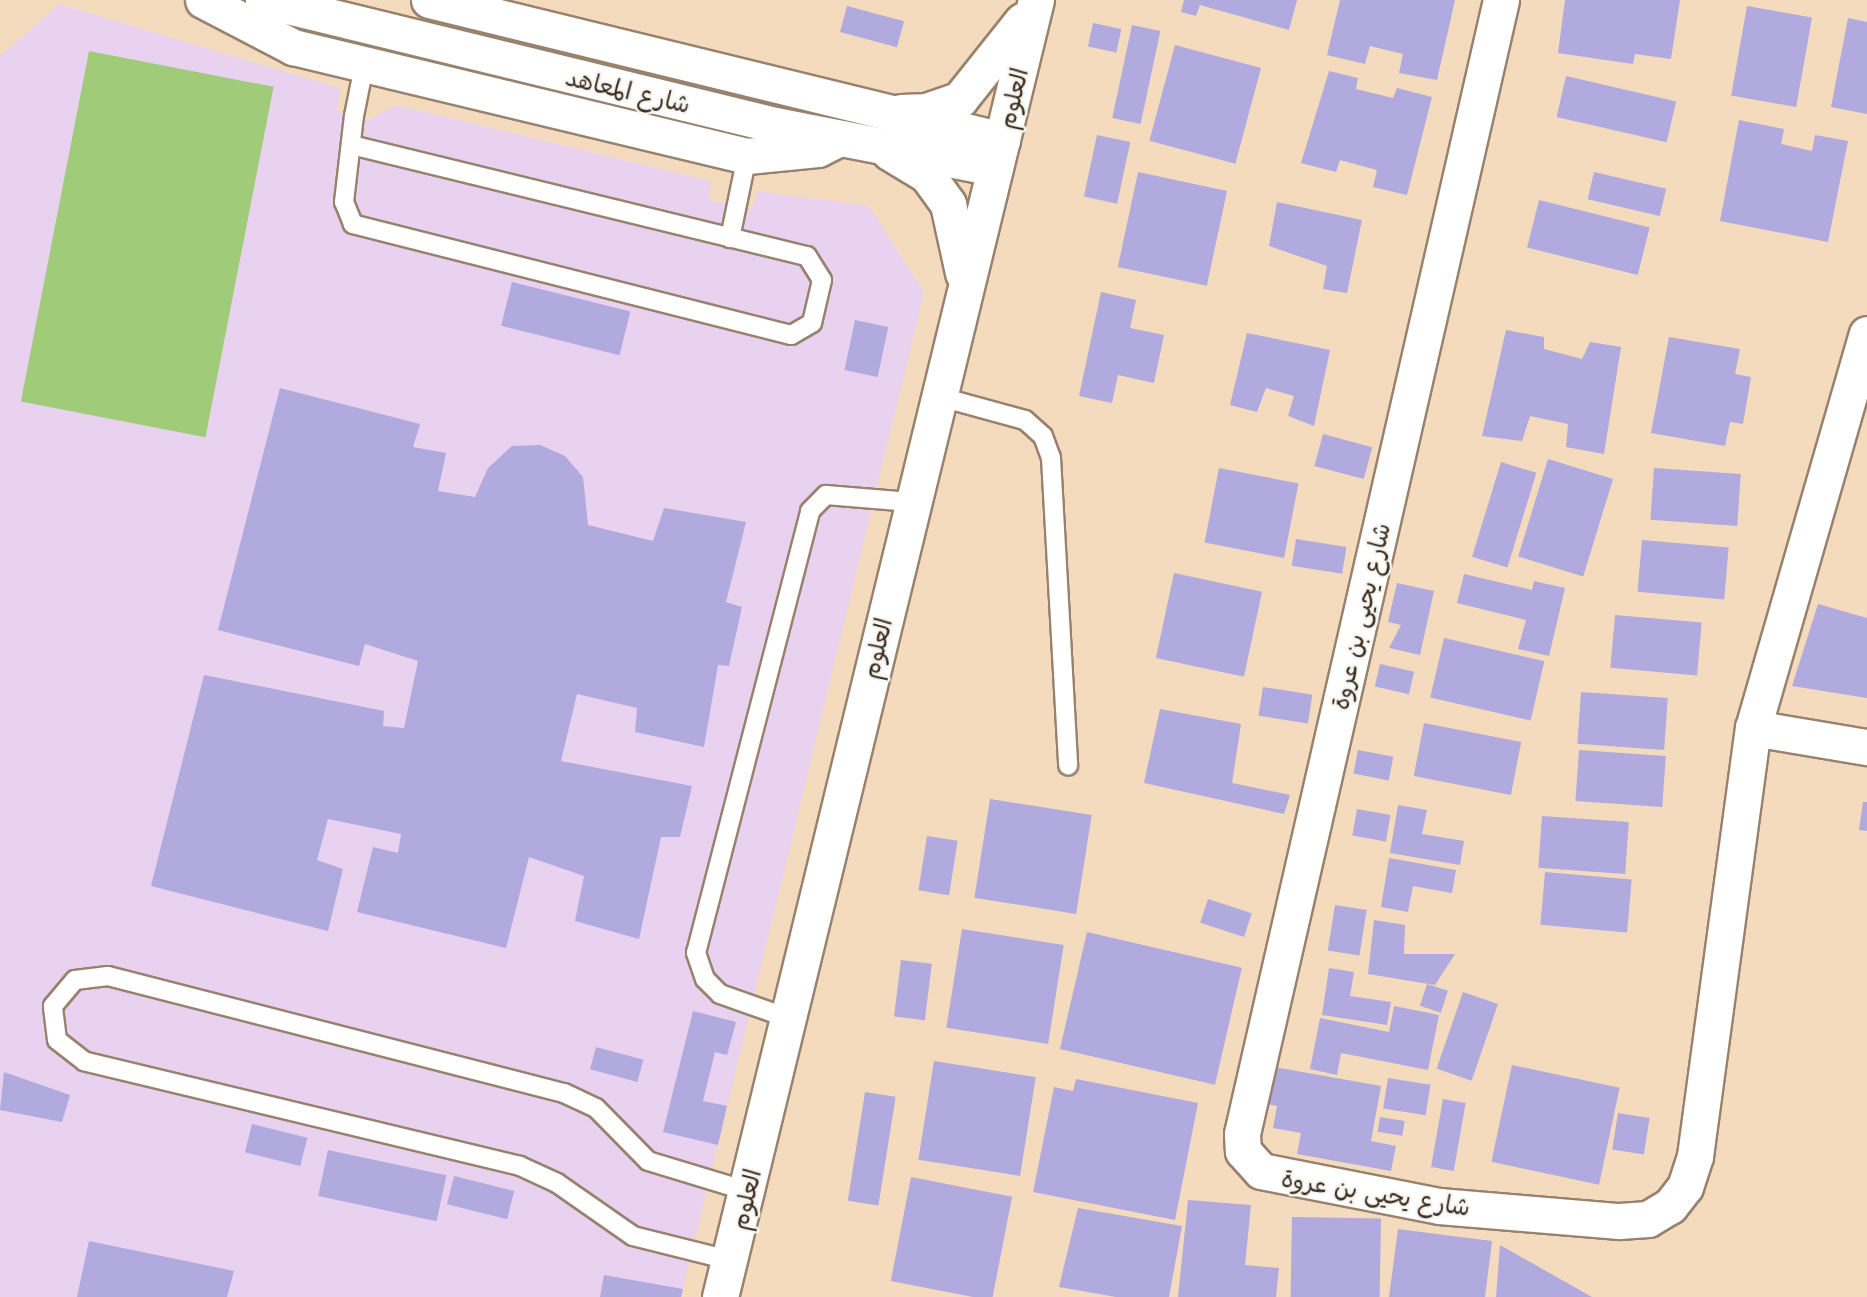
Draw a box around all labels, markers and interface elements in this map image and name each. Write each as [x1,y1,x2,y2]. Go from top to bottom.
street label: شارع المعاهد [563,62,693,118]
street label: العلوم [991,65,1033,131]
street label: شارع يحيى بن عروة [1325,520,1395,712]
street label: العلوم [855,615,897,681]
street label: شارع يحيى بن عروة [1280,1163,1472,1221]
street label: العلوم [724,1166,766,1232]

